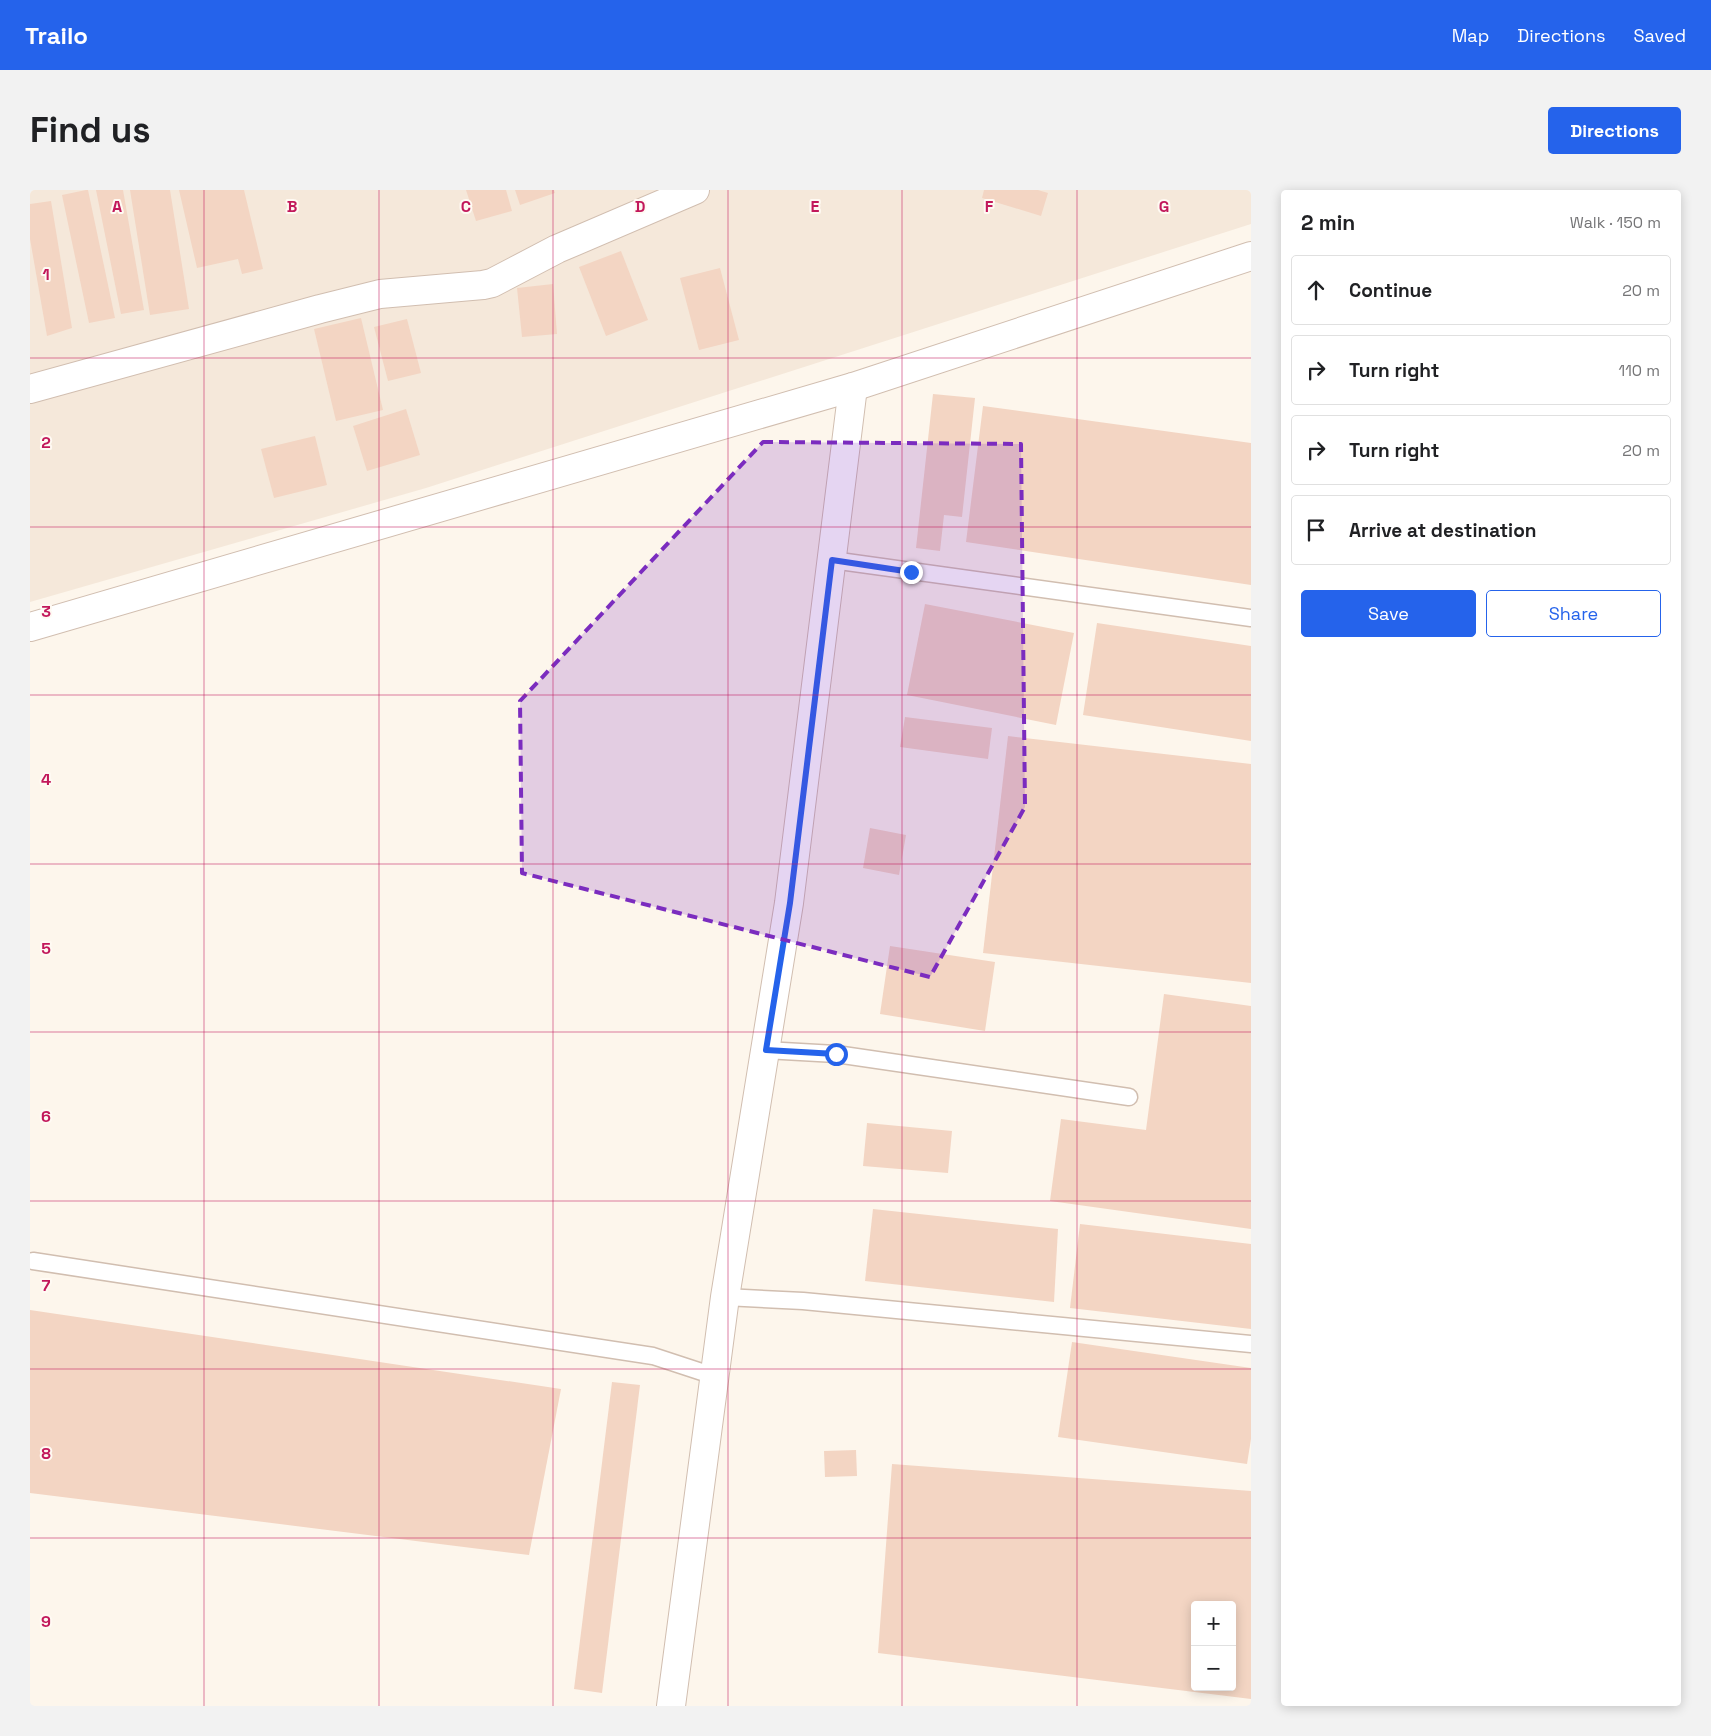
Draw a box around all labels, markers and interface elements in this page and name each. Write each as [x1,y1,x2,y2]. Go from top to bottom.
text: Trailo [25,20,88,51]
text: Map [1452,24,1489,47]
text: Directions [1517,24,1606,47]
text: Saved [1634,24,1686,47]
button: Directions [1548,107,1681,154]
text: Find us [30,108,151,152]
text: A [112,196,122,217]
text: B [287,196,297,217]
text: C [461,196,471,217]
text: D [635,196,645,217]
text: E [811,196,820,217]
text: F [985,196,994,217]
text: G [1159,196,1169,217]
text: 2 min [1301,209,1355,236]
text: Walk · 150 m [1570,212,1661,233]
text: 1 [42,264,50,285]
icon: ahead [1302,276,1330,304]
text: Continue [1349,278,1432,303]
text: 20 m [1622,280,1660,301]
icon: right [1302,356,1330,384]
text: Turn right [1349,358,1439,383]
text: 110 m [1618,360,1660,381]
text: 2 [41,432,51,453]
icon: right [1302,436,1330,464]
text: Turn right [1349,438,1439,463]
text: 20 m [1622,440,1660,461]
icon: arrive [1302,516,1330,544]
text: Arrive at destination [1349,518,1537,543]
route end [900,561,923,584]
button: Save [1301,590,1476,637]
button: Share [1486,590,1661,637]
text: 3 [41,601,51,622]
text: 4 [41,769,51,790]
text: 5 [41,938,51,959]
route start [825,1043,848,1066]
text: 6 [41,1106,51,1127]
text: 7 [42,1275,51,1296]
text: 8 [41,1443,51,1464]
map controls [1191,1601,1236,1691]
button: + [1191,1601,1236,1646]
text: 9 [41,1611,51,1632]
button: − [1191,1646,1236,1691]

